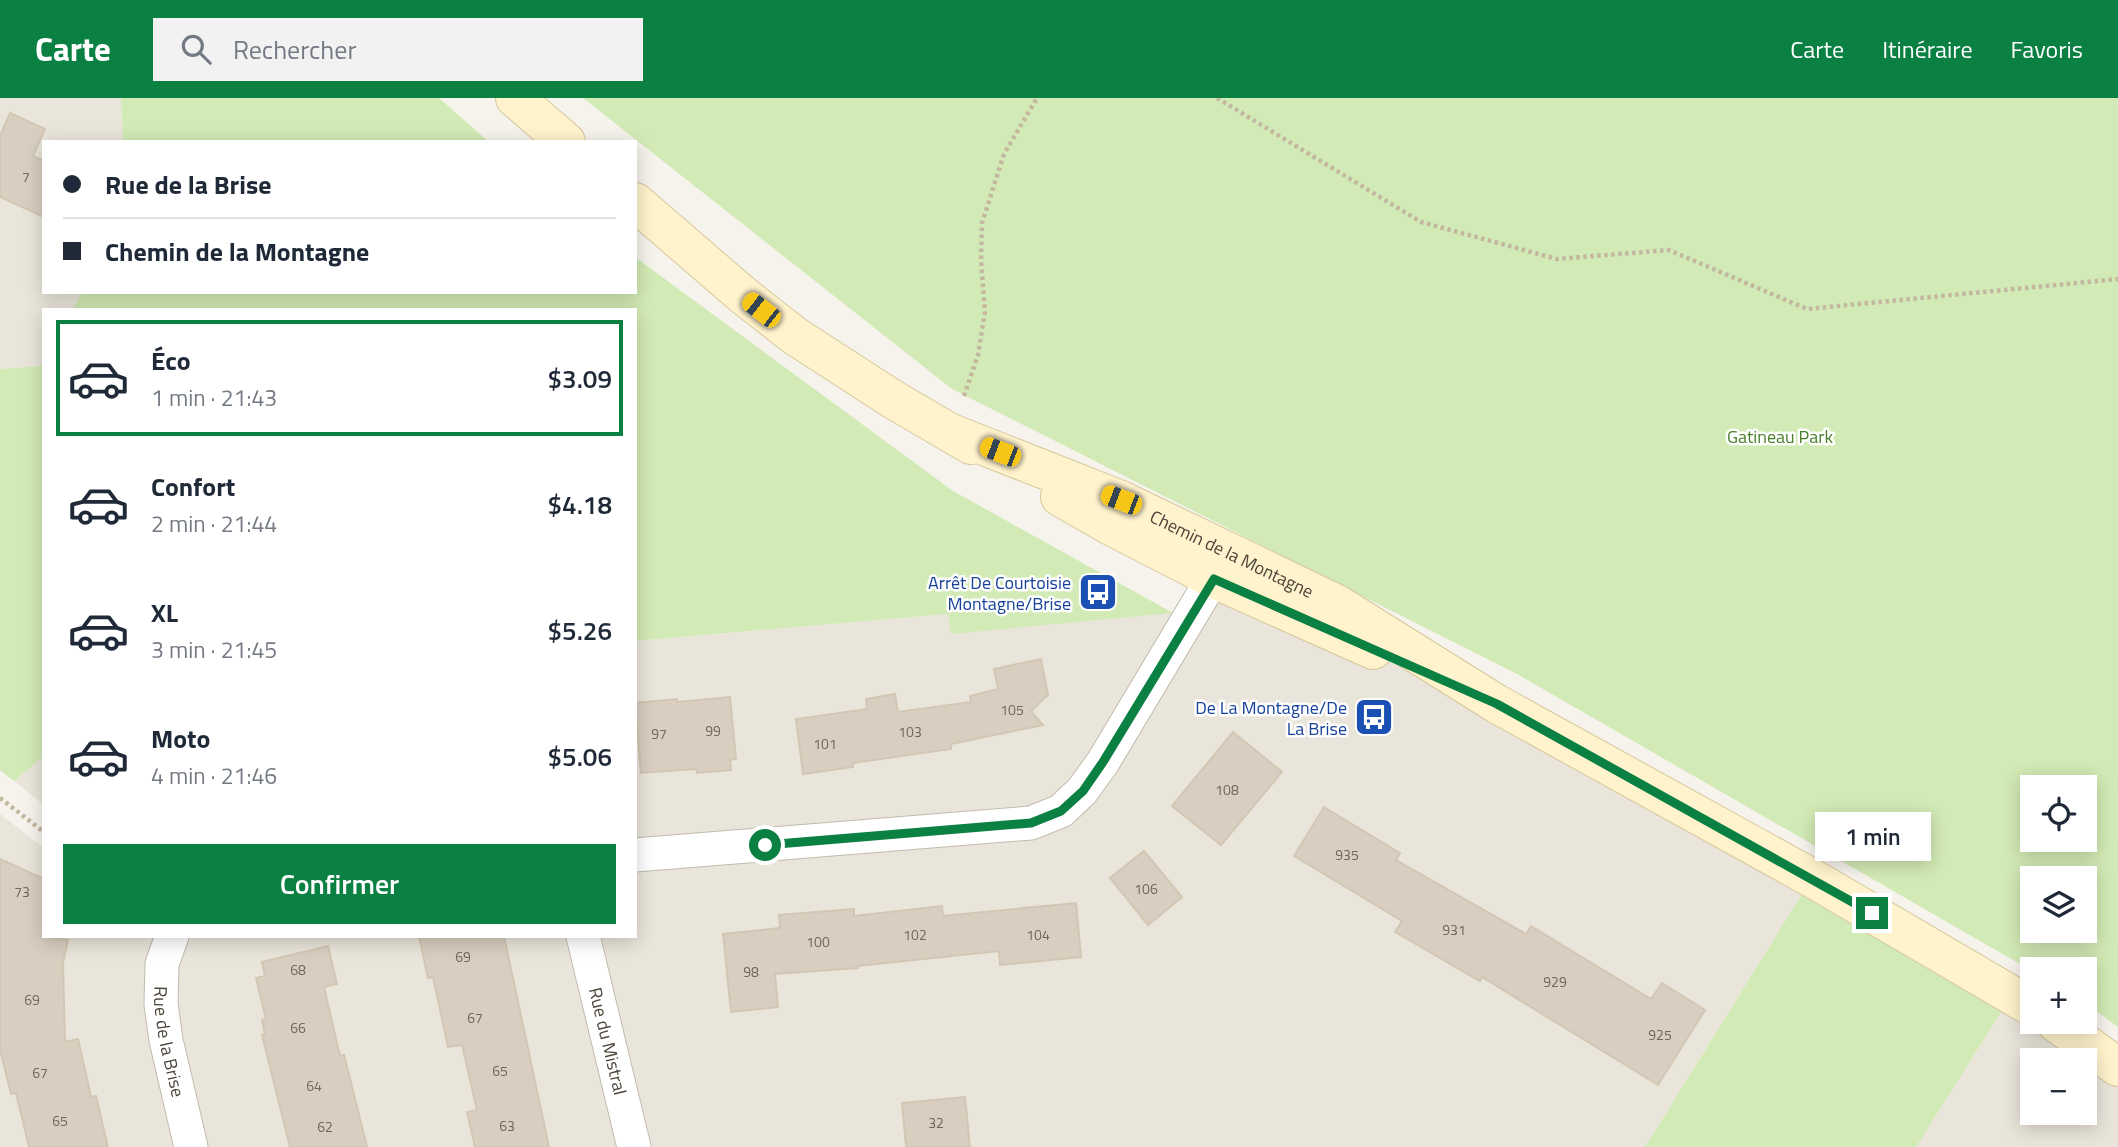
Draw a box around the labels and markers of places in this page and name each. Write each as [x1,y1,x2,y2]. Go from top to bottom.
place label: Arrêt De Courtoisie Montagne/Brise [928,569,1071,617]
bus stop icon: Arrêt De Courtoisie Montagne/Brise [1077,571,1119,613]
place label: De La Montagne/De La Brise [1195,694,1347,742]
bus stop icon: De La Montagne/De La Brise [1353,696,1395,738]

